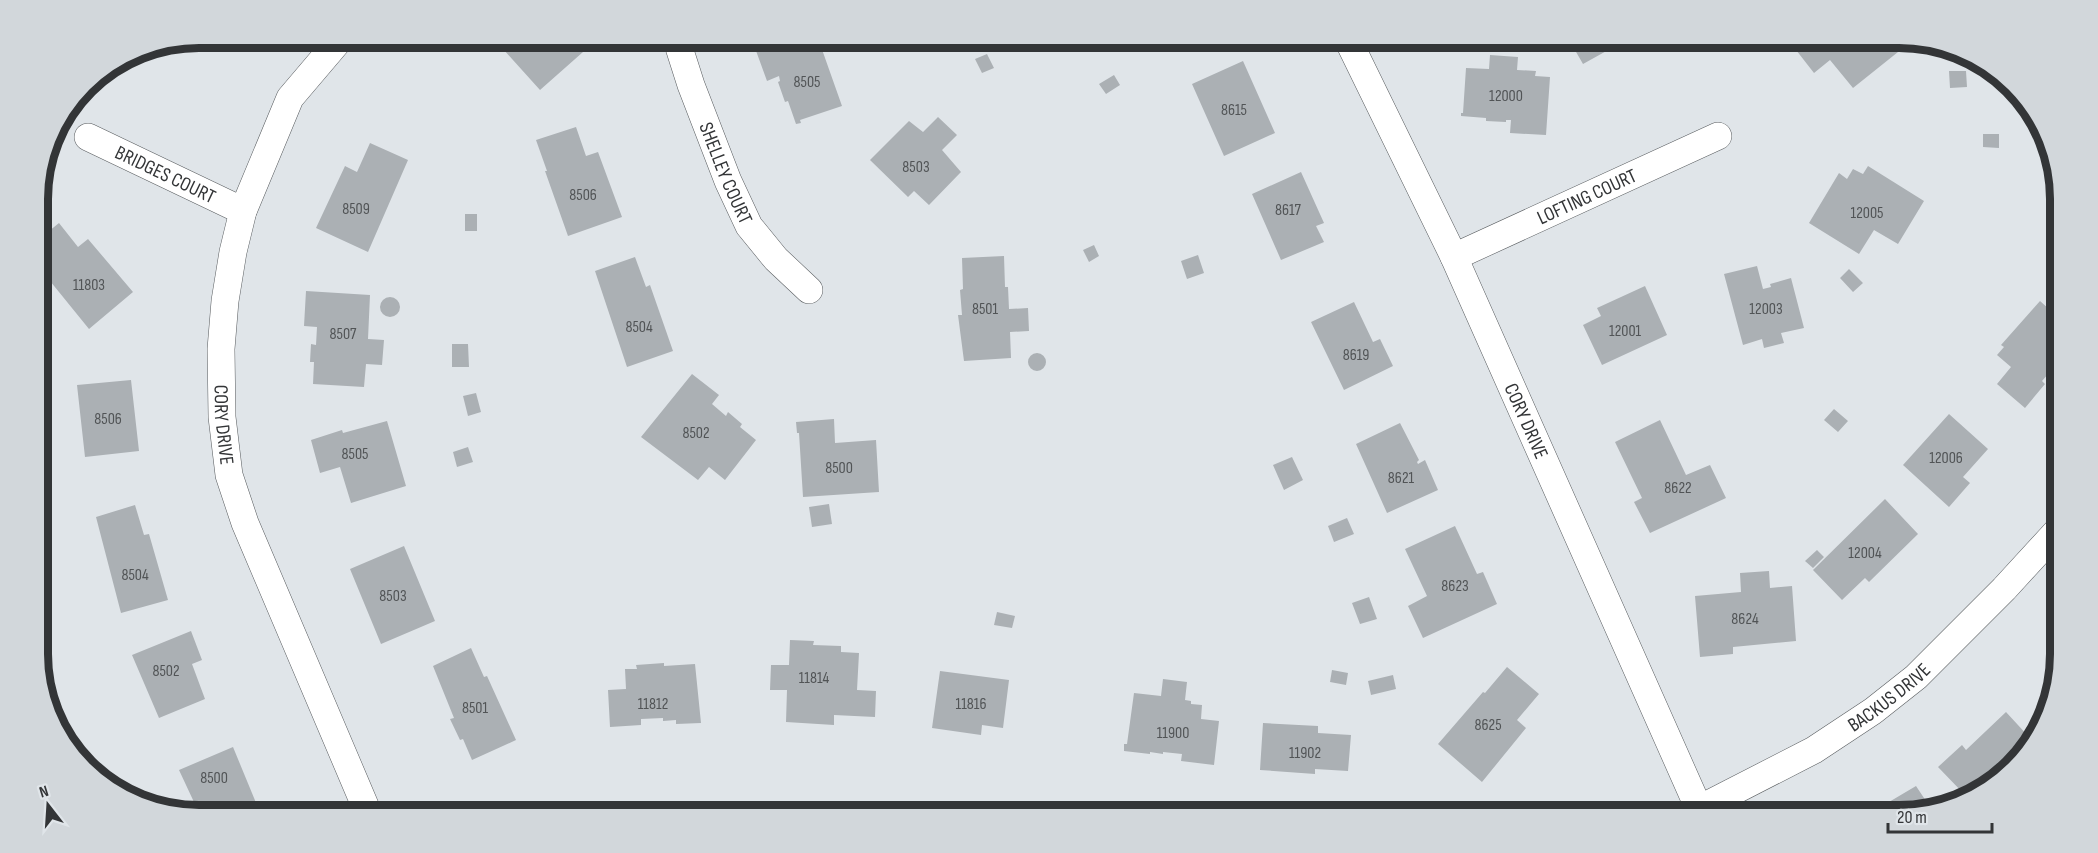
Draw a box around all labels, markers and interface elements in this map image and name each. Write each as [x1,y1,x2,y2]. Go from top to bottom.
house number: 8505 [794,73,820,92]
house number: 12000 [1489,87,1523,106]
house number: 8615 [1221,101,1247,120]
street label: SHELLEY COURT [693,119,757,228]
street label: BRIDGES COURT [111,141,219,209]
house number: 8503 [902,158,930,177]
street label: LOFTING COURT [1534,164,1641,230]
house number: 8506 [569,186,597,205]
house number: 8509 [342,200,370,219]
house number: 8617 [1275,201,1302,220]
house number: 12005 [1850,204,1884,223]
house number: 11803 [73,276,105,295]
house number: 8501 [972,300,998,319]
house number: 12003 [1749,300,1783,319]
house number: 8504 [625,318,653,337]
house number: 12001 [1609,322,1642,341]
house number: 8507 [330,325,357,344]
house number: 8619 [1343,346,1369,365]
street label: CORY DRIVE [1499,380,1553,463]
street label: CORY DRIVE [209,385,239,466]
house number: 8506 [94,410,122,429]
house number: 8502 [682,424,710,443]
house number: 8505 [342,445,368,464]
house number: 12006 [1929,449,1963,468]
house number: 8500 [825,459,853,478]
house number: 8621 [1388,469,1415,488]
house number: 8622 [1664,479,1692,498]
house number: 12004 [1848,544,1882,563]
house number: 8504 [121,566,149,585]
house number: 8623 [1441,577,1469,596]
house number: 8503 [379,587,407,606]
house number: 8624 [1731,610,1759,629]
street label: BACKUS DRIVE [1843,658,1936,737]
house number: 8502 [152,662,180,681]
house number: 11814 [799,669,830,688]
house number: 11812 [638,695,668,714]
house number: 11816 [956,695,986,714]
house number: 8501 [462,699,488,718]
house number: 8625 [1474,716,1502,735]
house number: 11900 [1157,724,1189,743]
house number: 11902 [1289,744,1321,763]
house number: 8500 [200,769,228,788]
north arrow [18,775,78,835]
text: N [37,782,51,802]
scale bar [1888,796,1992,834]
text: 20 m [1897,807,1927,828]

